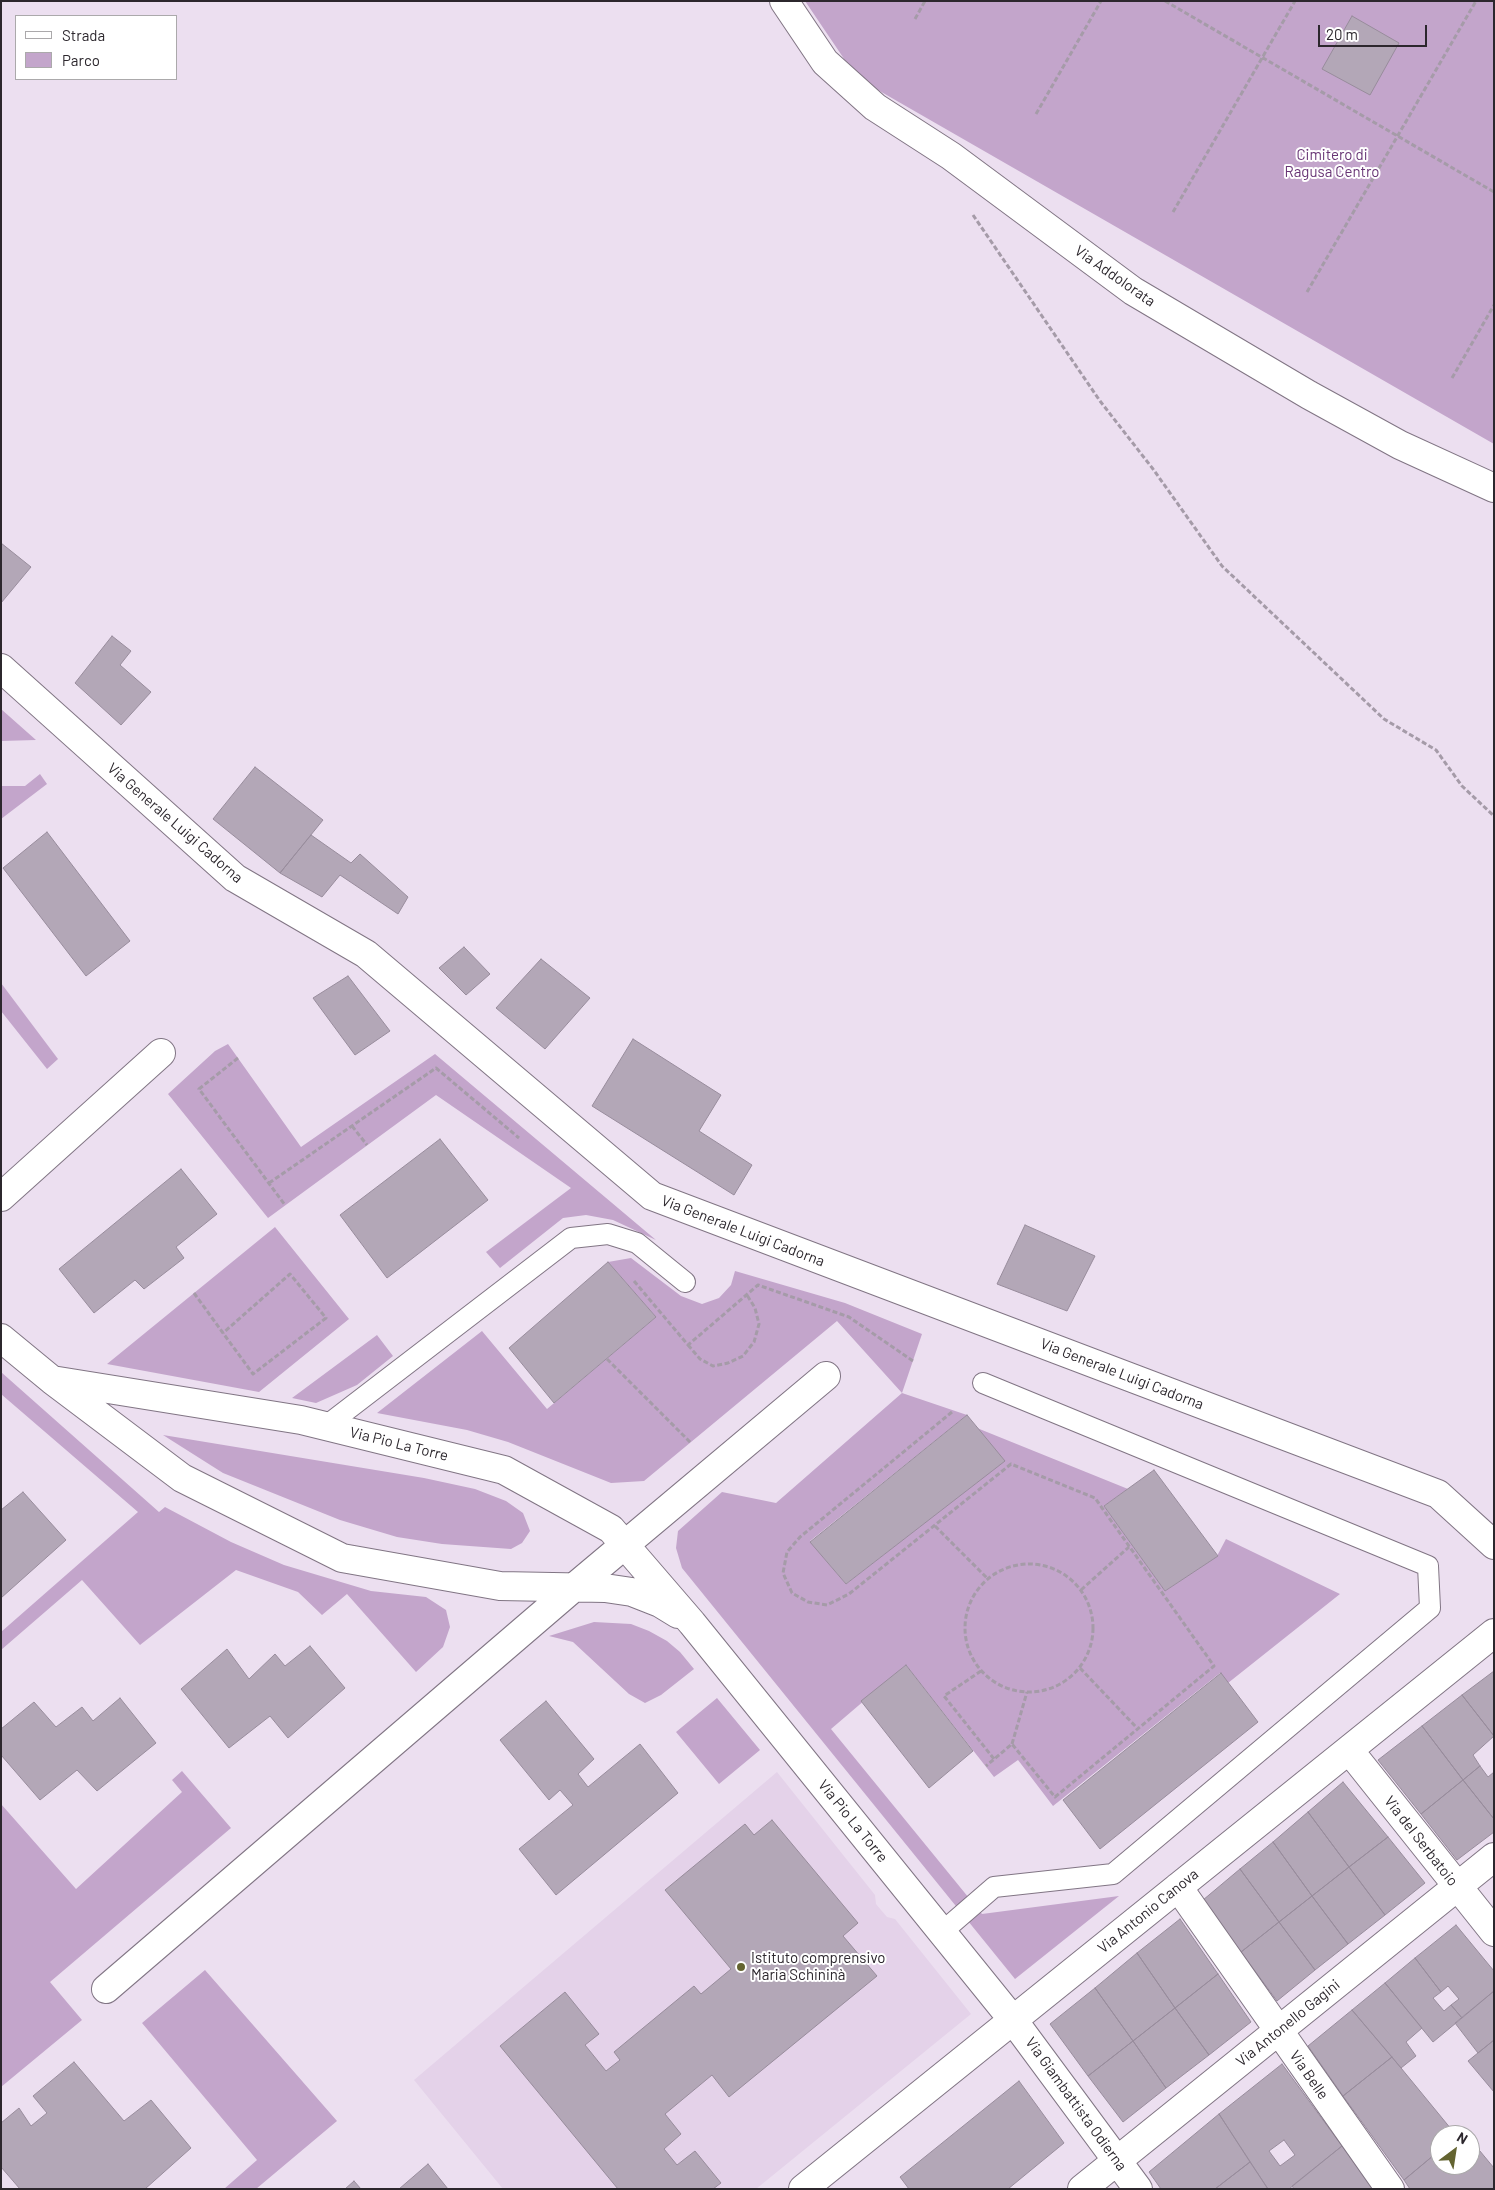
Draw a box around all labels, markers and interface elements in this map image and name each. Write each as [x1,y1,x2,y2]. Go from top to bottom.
legend [15,15,178,80]
scale bar [1320,15,1429,47]
text: 20 m [1326,25,1358,43]
text: Strada [62,26,105,44]
text: Parco [62,51,100,69]
park label: Cimitero di Ragusa Centro [1285,146,1379,181]
street label: Via Addolorata [1071,242,1159,310]
street label: Via Generale Luigi Cadorna [104,759,246,887]
street label: Via Generale Luigi Cadorna [659,1192,827,1270]
street label: Via Generale Luigi Cadorna [1038,1335,1206,1413]
street label: Via Pio La Torre [348,1423,450,1465]
street label: Via Pio La Torre [814,1776,892,1866]
street label: Via del Serbatoio [1380,1792,1462,1890]
street label: Via Antonio Canova [1094,1865,1202,1957]
place label: Istituto comprensivo Maria Schininà [751,1949,885,1984]
marker: Istituto comprensivo Maria Schininà [735,1961,747,1973]
street label: Via Antonello Gagini [1232,1976,1344,2070]
street label: Via Giambattista Odierna [1021,2034,1131,2174]
street label: Via Belle [1286,2047,1332,2103]
north arrow [1430,2125,1480,2175]
text: N [1454,2128,1471,2147]

